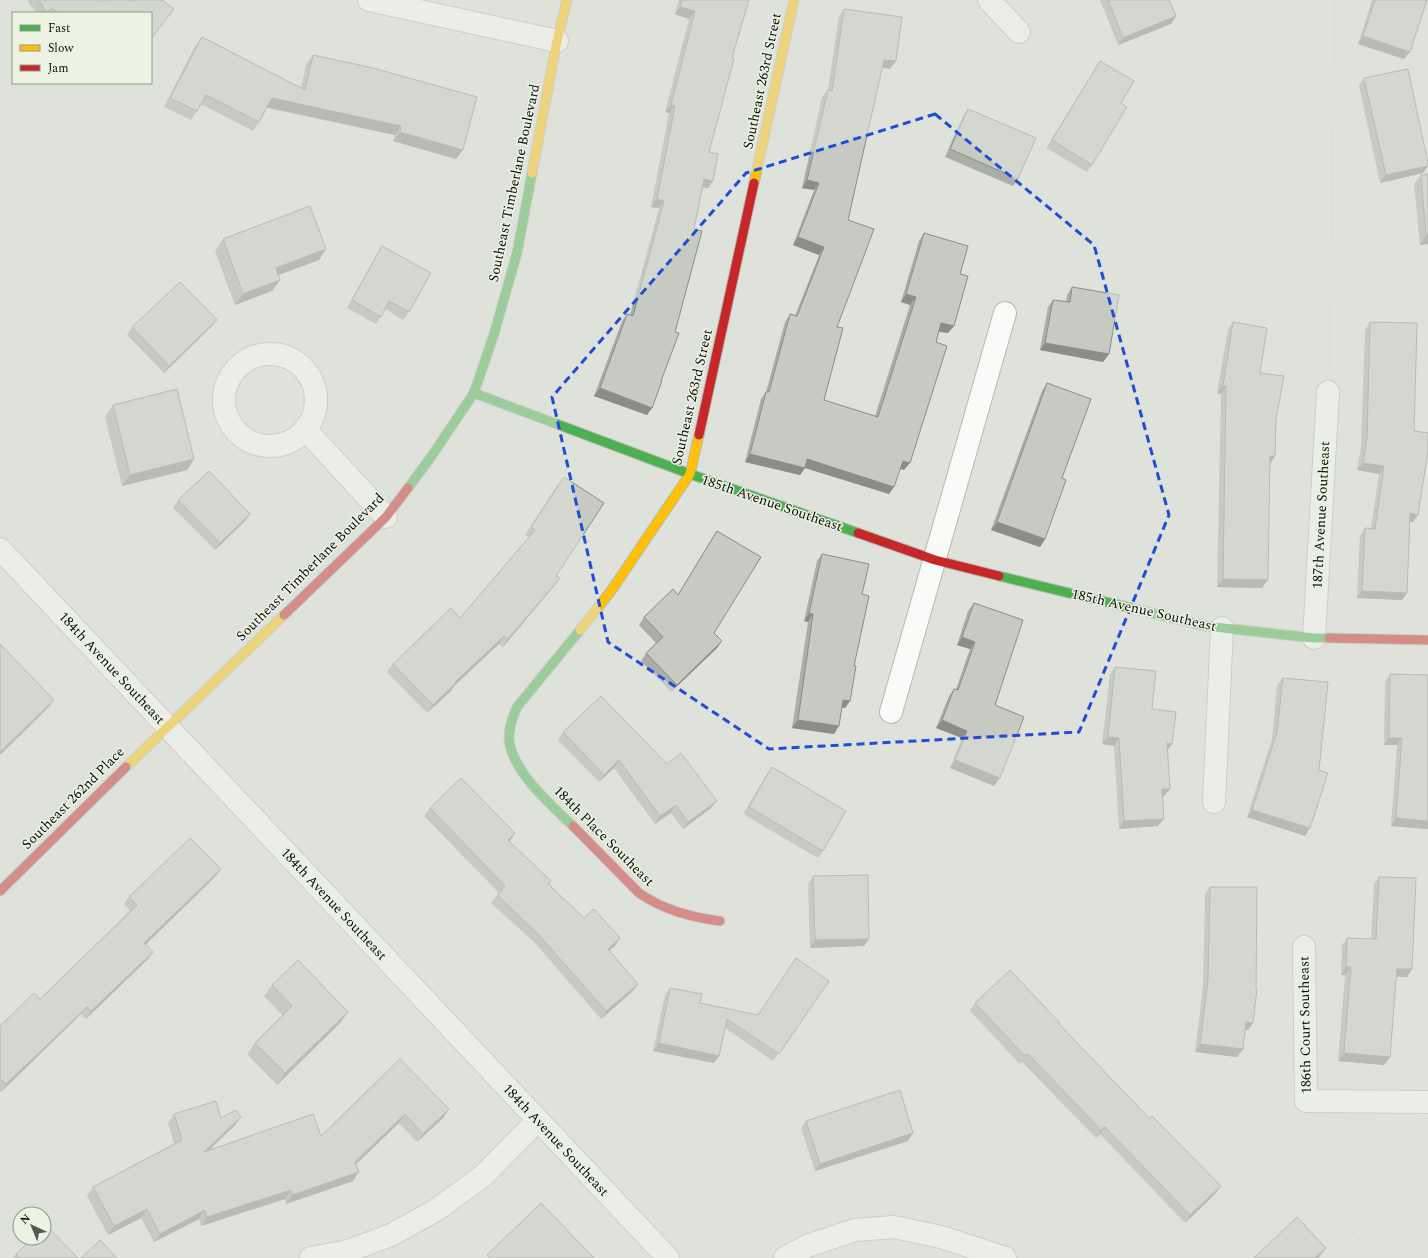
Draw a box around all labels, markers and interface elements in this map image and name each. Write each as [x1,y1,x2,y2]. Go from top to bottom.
street label: Southeast 263rd Street [737,11,787,151]
legend [12,12,152,84]
text: Fast [48,19,70,38]
text: Slow [48,39,74,58]
text: Jam [48,59,69,78]
street label: Southeast Timberlane Boulevard [483,82,545,284]
street label: Southeast 263rd Street [666,327,718,467]
street label: 187th Avenue Southeast [1307,440,1335,590]
street label: 185th Avenue Southeast [699,469,845,537]
street label: Southeast Timberlane Boulevard [231,488,389,646]
street label: 185th Avenue Southeast [1069,583,1219,637]
street label: 184th Avenue Southeast [54,607,170,729]
street label: Southeast 262nd Place [17,742,129,854]
street label: 184th Place Southeast [549,781,659,891]
street label: 184th Avenue Southeast [276,843,392,965]
street label: 186th Court Southeast [1293,956,1317,1094]
street label: 184th Avenue Southeast [498,1079,614,1201]
north arrow [12,1206,52,1246]
text: N [16,1210,35,1228]

